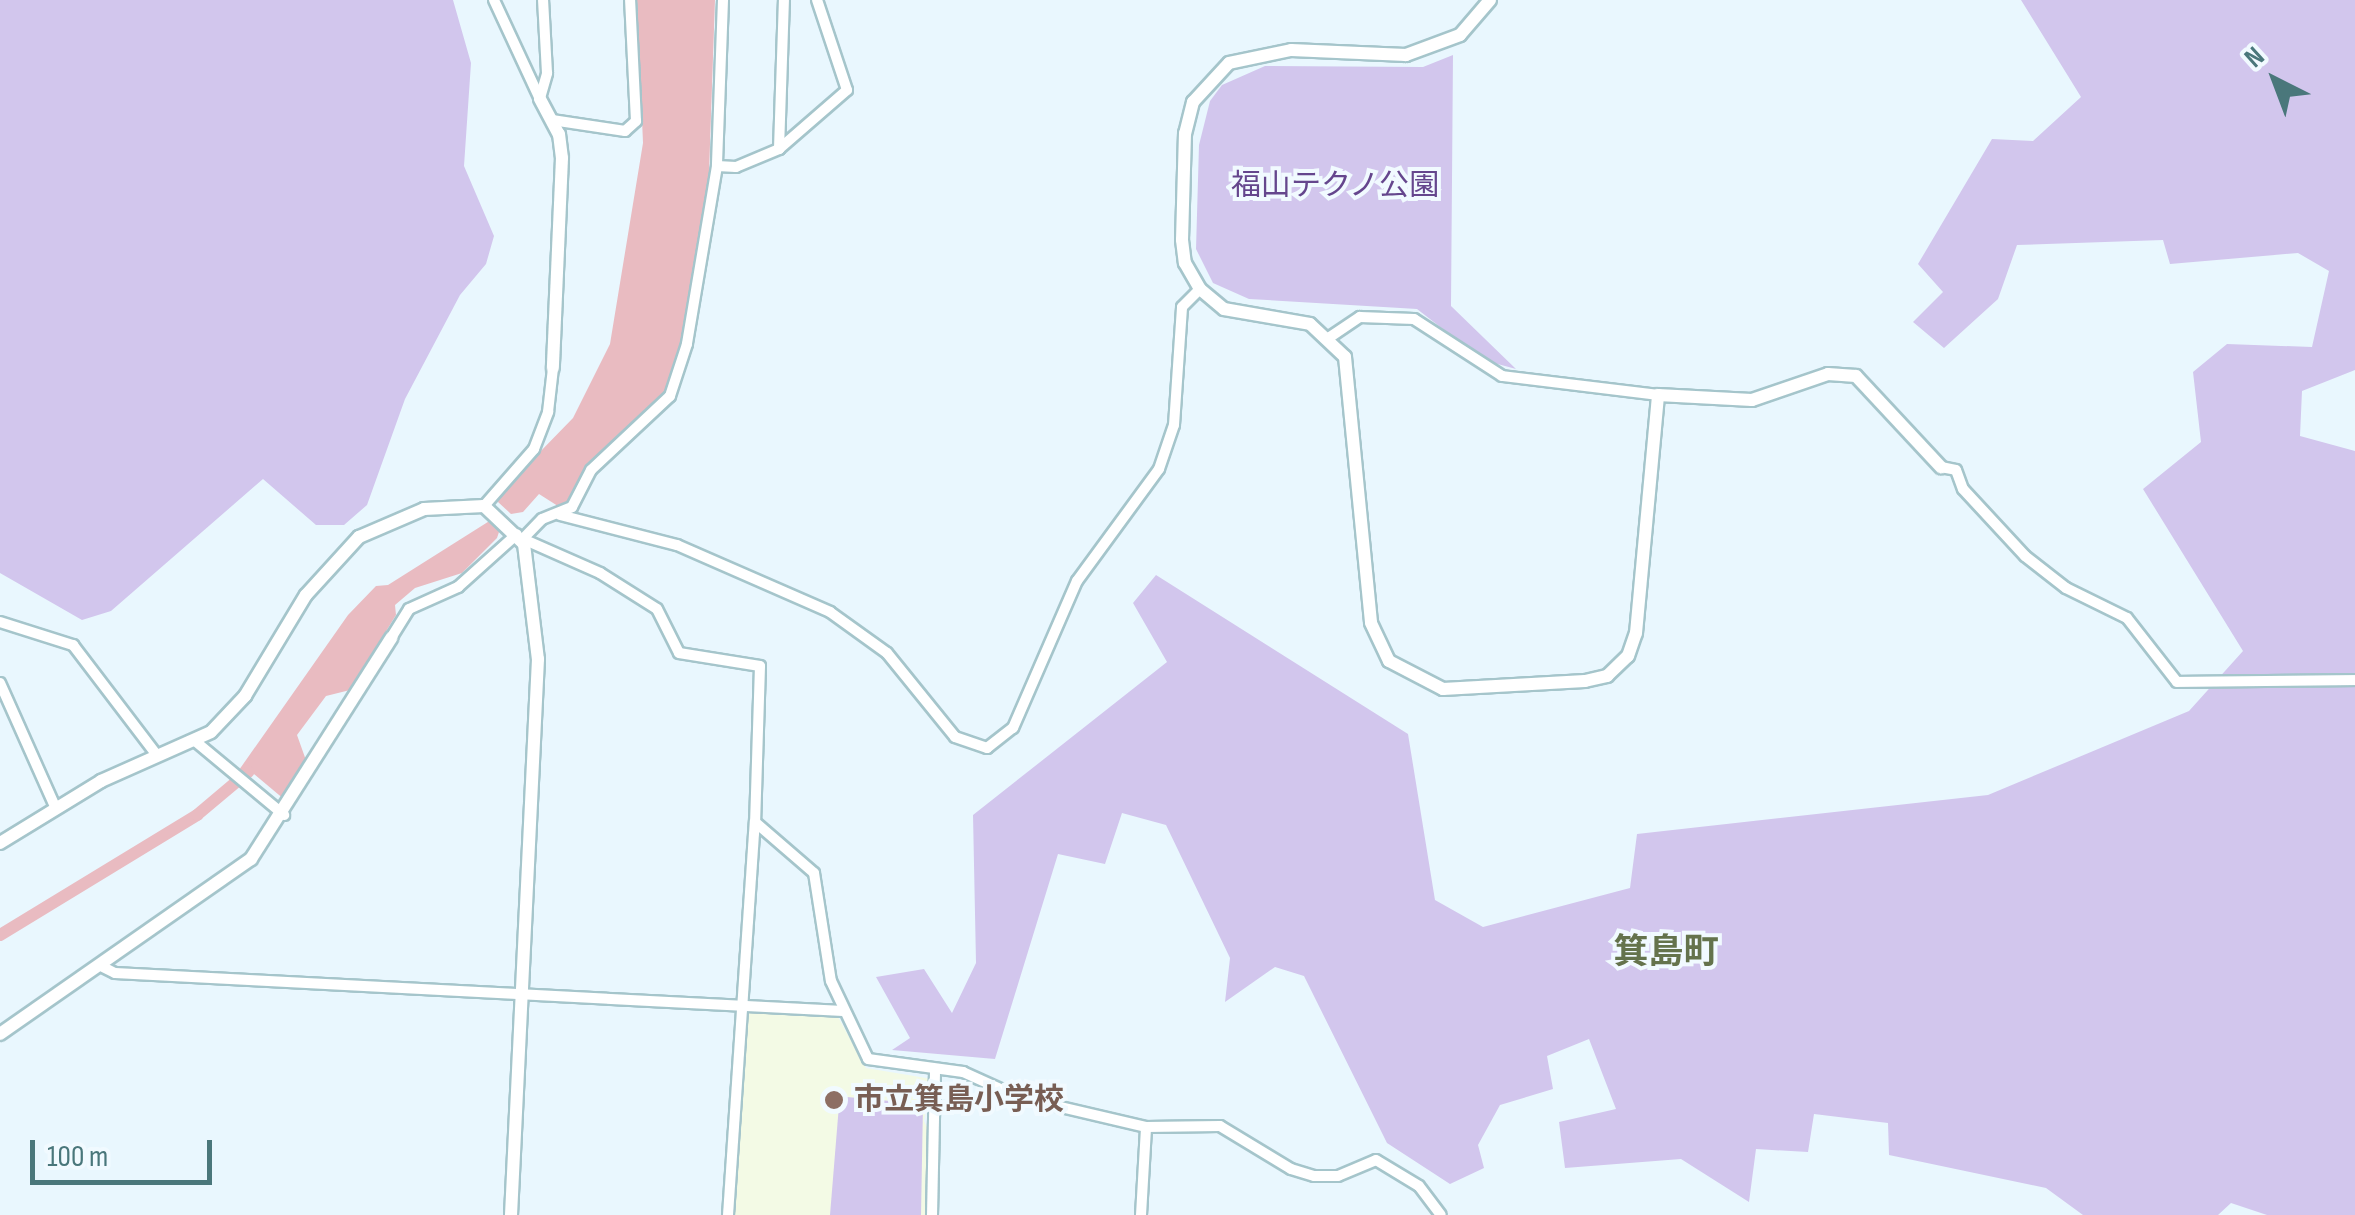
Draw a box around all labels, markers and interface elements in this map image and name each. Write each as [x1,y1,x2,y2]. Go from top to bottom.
north arrow [2225,30,2325,130]
text: N [2238,40,2271,75]
park label: 福山テクノ公園 [1230,168,1440,204]
district label: 箕島町 [1614,932,1718,974]
place label: 市立箕島小学校 [854,1082,1064,1118]
marker: 市立箕島小学校 [823,1089,845,1111]
scale bar [35,1120,218,1182]
text: 100 m [47,1139,108,1175]

